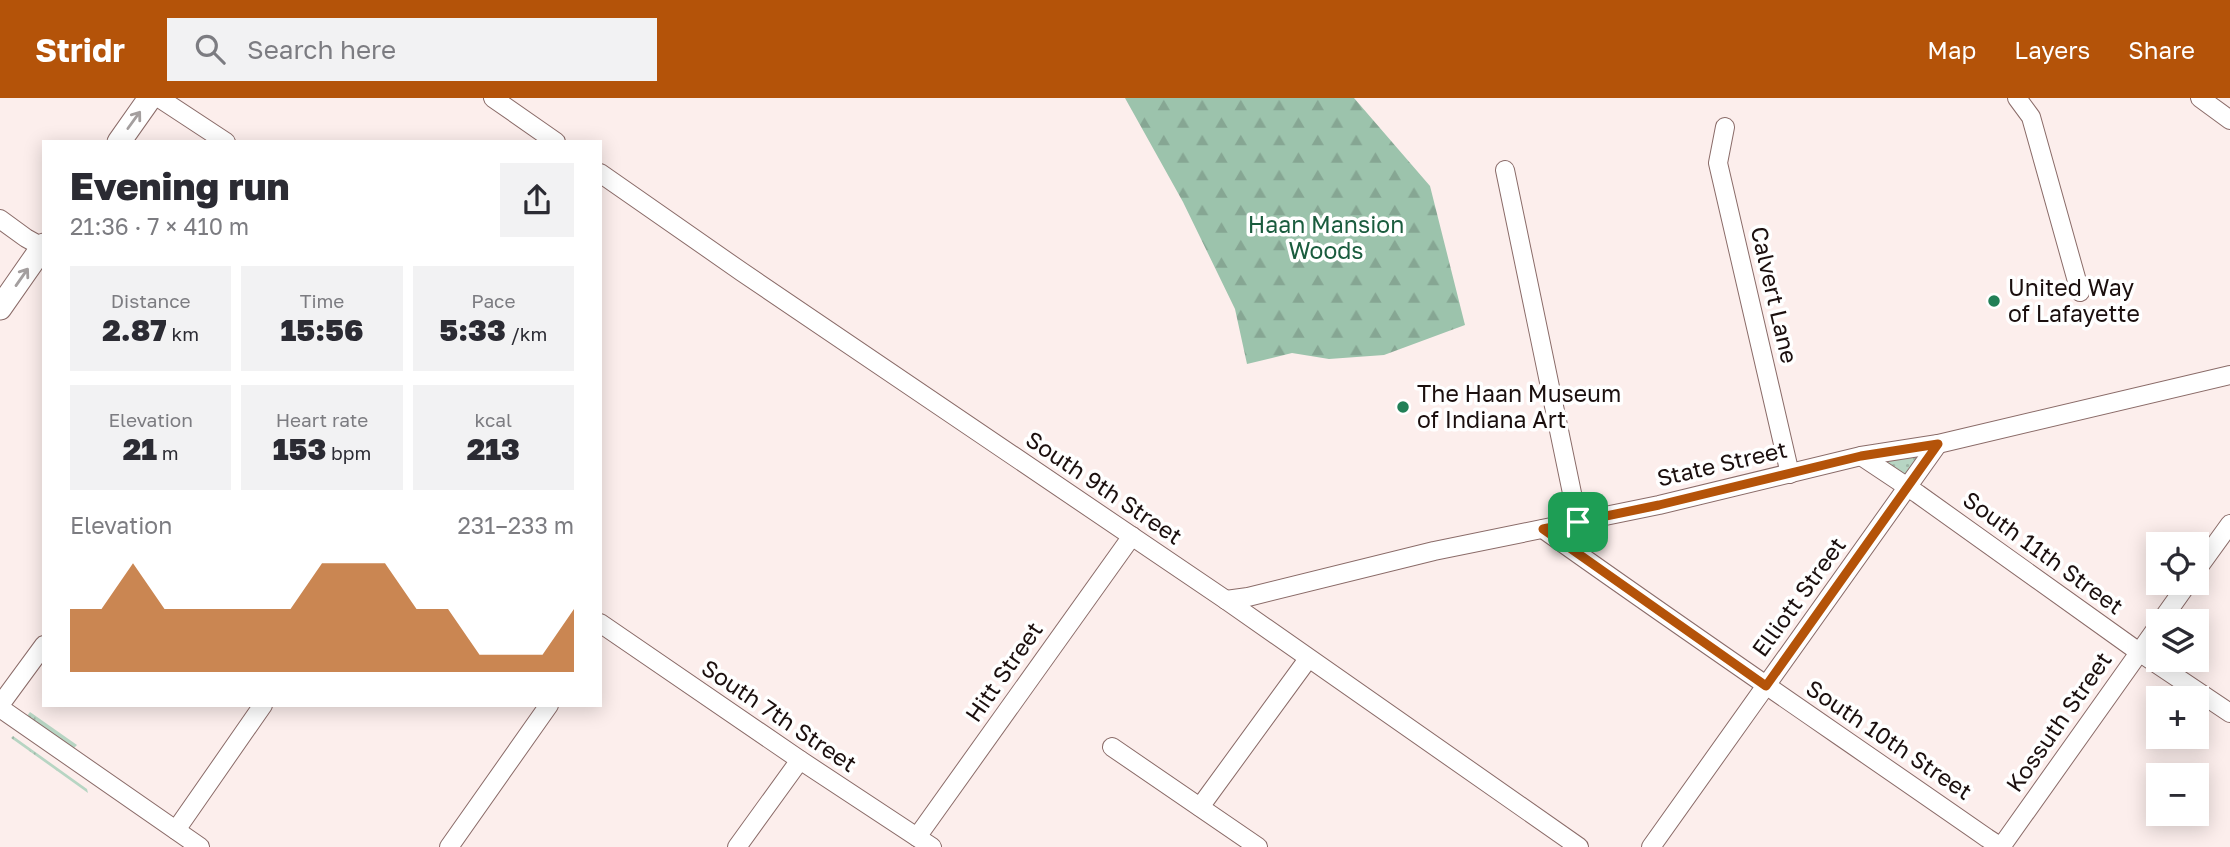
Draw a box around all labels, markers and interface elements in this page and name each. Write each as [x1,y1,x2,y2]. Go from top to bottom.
search box [167,18,657,81]
text: Stridr [35,30,125,69]
icon: search [191,30,229,68]
text: Search here [247,34,396,65]
text: Map [1927,35,1976,64]
text: Layers [2014,35,2090,64]
text: Share [2128,35,2195,64]
one-way arrow [127,111,142,130]
text: Evening run [70,163,289,208]
button: share [500,163,574,237]
park label: Haan Mansion Woods [1248,210,1404,264]
text: 21:36 · 7 × 410 m [70,212,249,240]
street label: Calvert Lane [1746,224,1804,366]
one-way arrow [15,268,29,287]
place label: United Way of Lafayette [2008,273,2140,327]
text: Distance [111,289,191,312]
text: Time [300,289,344,312]
text: Pace [471,289,516,312]
marker: United Way of Lafayette [1986,293,2002,309]
text: 2.87 [102,312,167,348]
text: 15:56 [280,312,364,348]
text: 5:33 [439,312,506,348]
text: km [167,322,199,345]
text: /km [506,322,547,345]
place label: The Haan Museum of Indiana Art [1417,379,1621,433]
marker: The Haan Museum of Indiana Art [1395,399,1411,415]
text: Elevation [108,408,193,431]
text: Heart rate [276,408,368,431]
text: kcal [475,408,512,431]
street label: South 9th Street [1021,425,1188,550]
text: 21 [123,431,157,467]
text: 153 [273,431,326,467]
text: 213 [467,431,520,467]
street label: State Street [1654,434,1790,492]
text: m [157,441,179,464]
text: bpm [326,441,371,464]
street label: South 11th Street [1958,485,2129,620]
pin [1548,492,1608,552]
icon: arrive [1559,503,1597,541]
text: Elevation [70,511,172,539]
text: 231–233 m [458,511,574,539]
street label: Elliott Street [1746,531,1851,662]
map controls [2146,532,2209,826]
button: locate [2146,532,2209,595]
button: layers [2146,609,2209,672]
street label: Hitt Street [959,616,1048,727]
street label: Kossuth Street [1999,646,2117,797]
street label: South 7th Street [697,653,862,777]
street label: South 10th Street [1801,673,1978,805]
button: + [2146,686,2209,749]
button: − [2146,763,2209,826]

